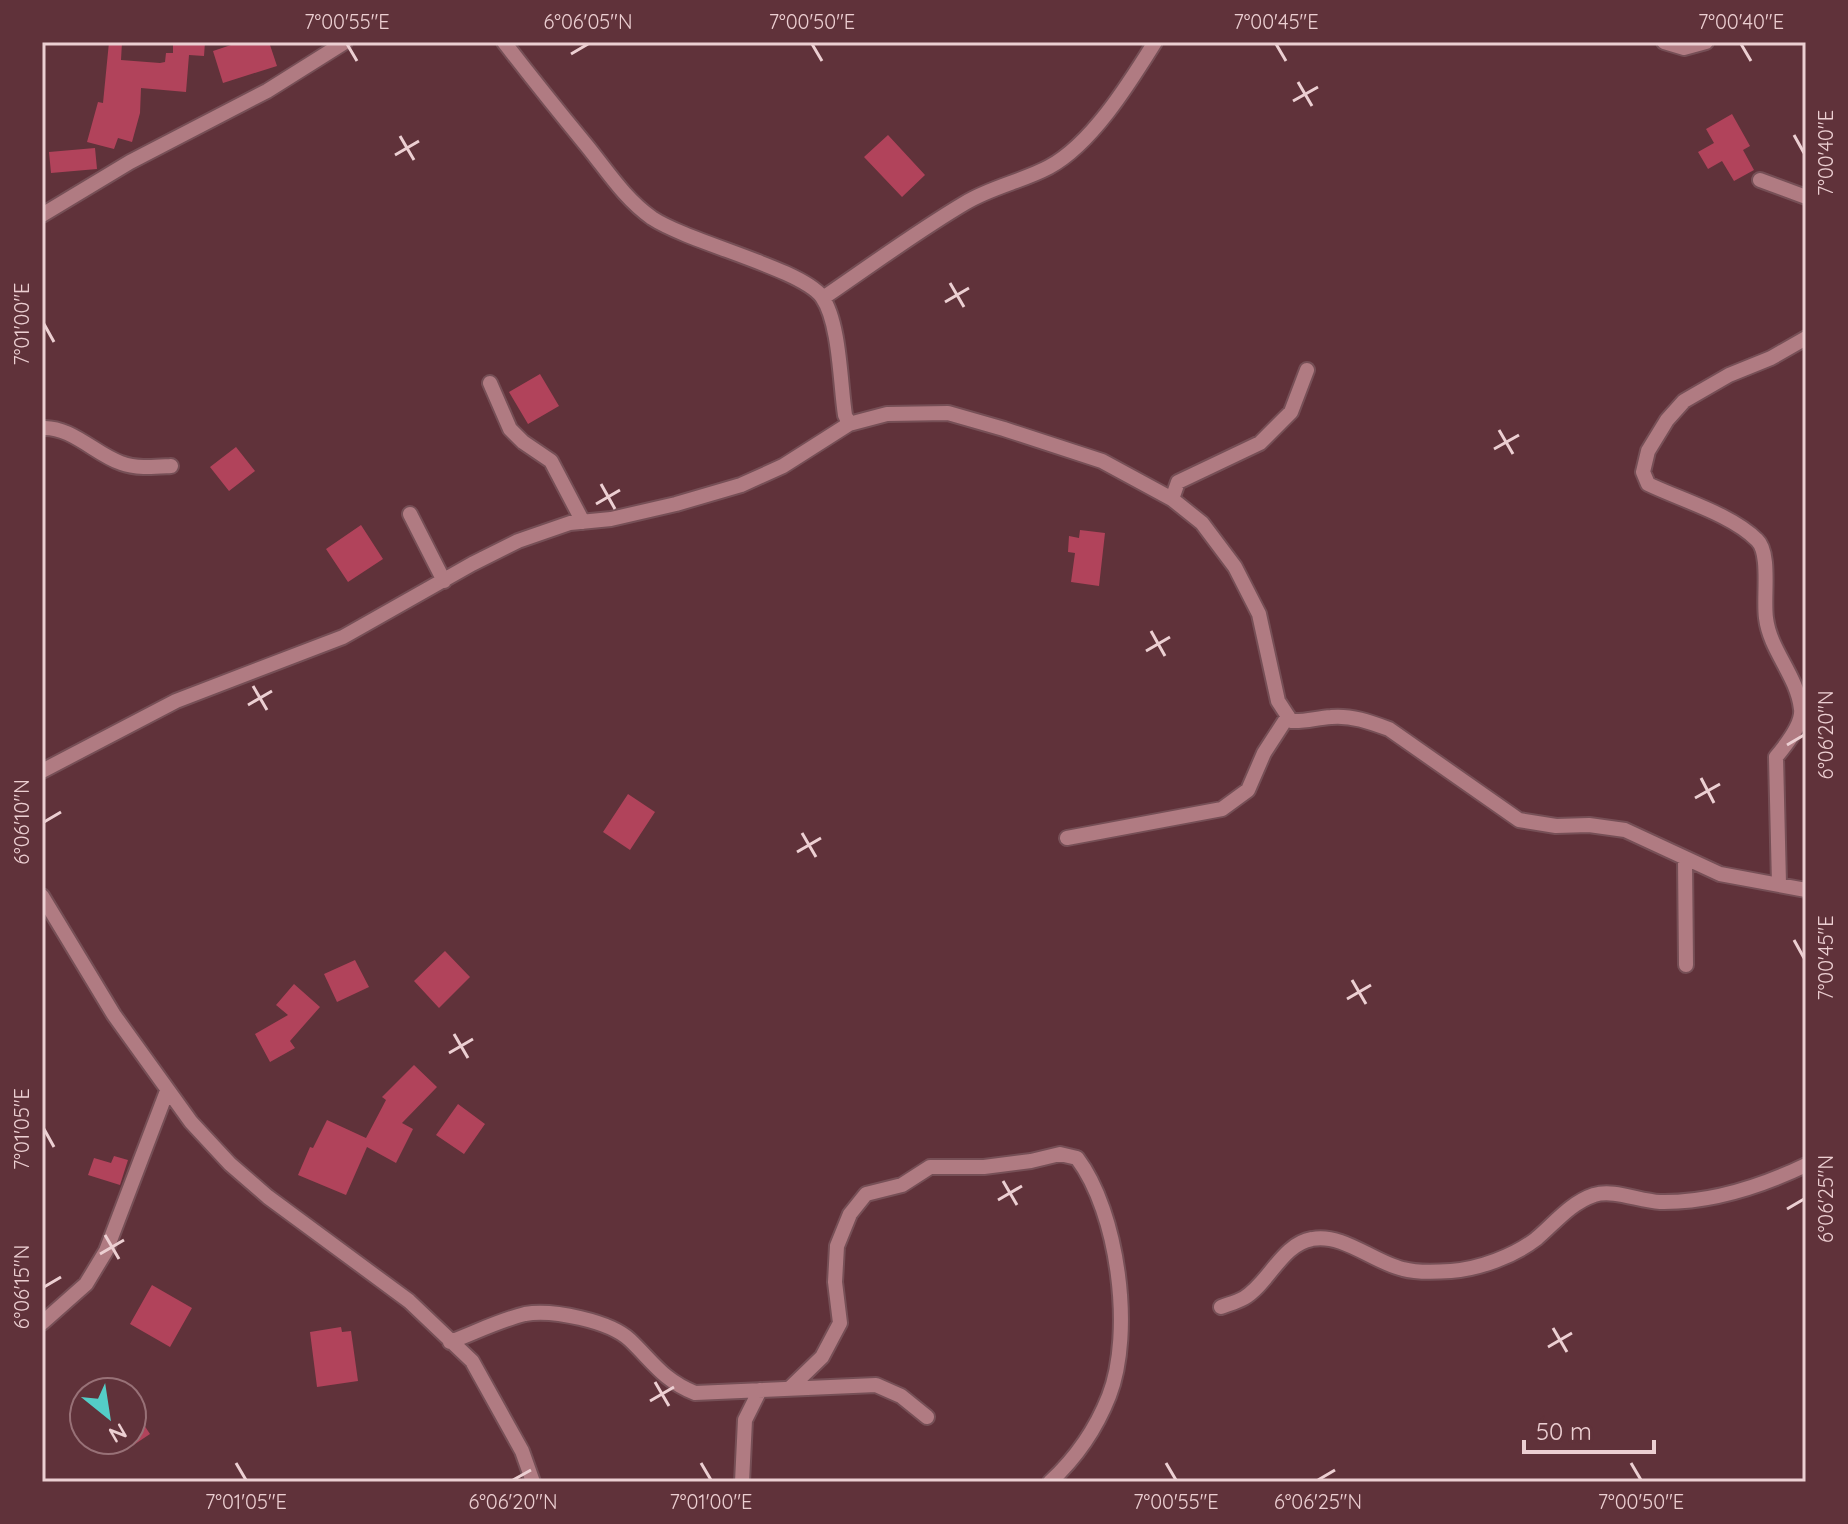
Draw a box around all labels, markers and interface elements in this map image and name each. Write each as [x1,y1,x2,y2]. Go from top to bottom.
text: 7°00'55"E [304,9,390,34]
text: 6°06'05"N [544,9,632,34]
text: 7°00'50"E [769,9,855,34]
text: 7°00'45"E [1233,9,1319,34]
text: 7°00'40"E [1698,9,1784,34]
text: 7°00'40"E [1813,110,1838,196]
text: 7°01'00"E [9,283,34,365]
text: 6°06'20"N [1813,690,1838,780]
text: 6°06'10"N [9,779,34,865]
text: 7°00'45"E [1813,915,1838,1001]
text: 7°01'05"E [9,1088,34,1170]
text: 6°06'25"N [1813,1155,1838,1243]
text: 6°06'15"N [9,1245,34,1329]
north arrow [68,1376,148,1456]
scale bar [1524,1404,1654,1454]
text: 50 m [1536,1416,1592,1446]
text: N [104,1417,132,1449]
text: 7°01'05"E [205,1489,287,1514]
text: 6°06'20"N [468,1489,558,1514]
text: 7°01'00"E [670,1489,752,1514]
text: 7°00'55"E [1133,1489,1219,1514]
text: 6°06'25"N [1274,1489,1362,1514]
text: 7°00'50"E [1598,1489,1684,1514]

